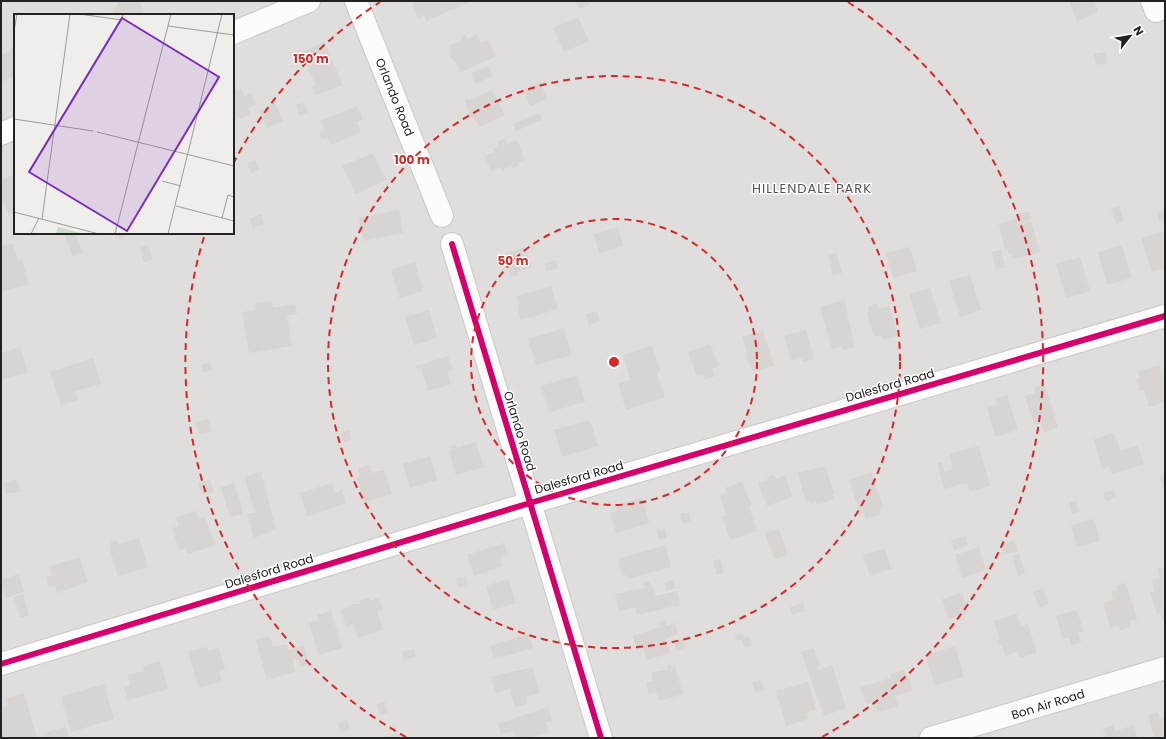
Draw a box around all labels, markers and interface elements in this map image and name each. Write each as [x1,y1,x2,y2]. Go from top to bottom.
inset map [14,14,234,234]
north arrow [1110,16,1150,56]
text: N [1130,23,1148,39]
text: 150 m [293,50,329,67]
street label: Orlando Road [372,55,418,139]
text: 100 m [394,151,430,168]
district label: HILLENDALE PARK [752,179,872,198]
text: 50 m [498,252,529,269]
centre of rings [607,355,621,369]
street label: Dalesford Road [843,364,937,406]
street label: Orlando Road [500,389,540,473]
street label: Dalesford Road [532,456,626,498]
street label: Dalesford Road [223,549,315,593]
street label: Bon Air Road [1009,685,1087,723]

